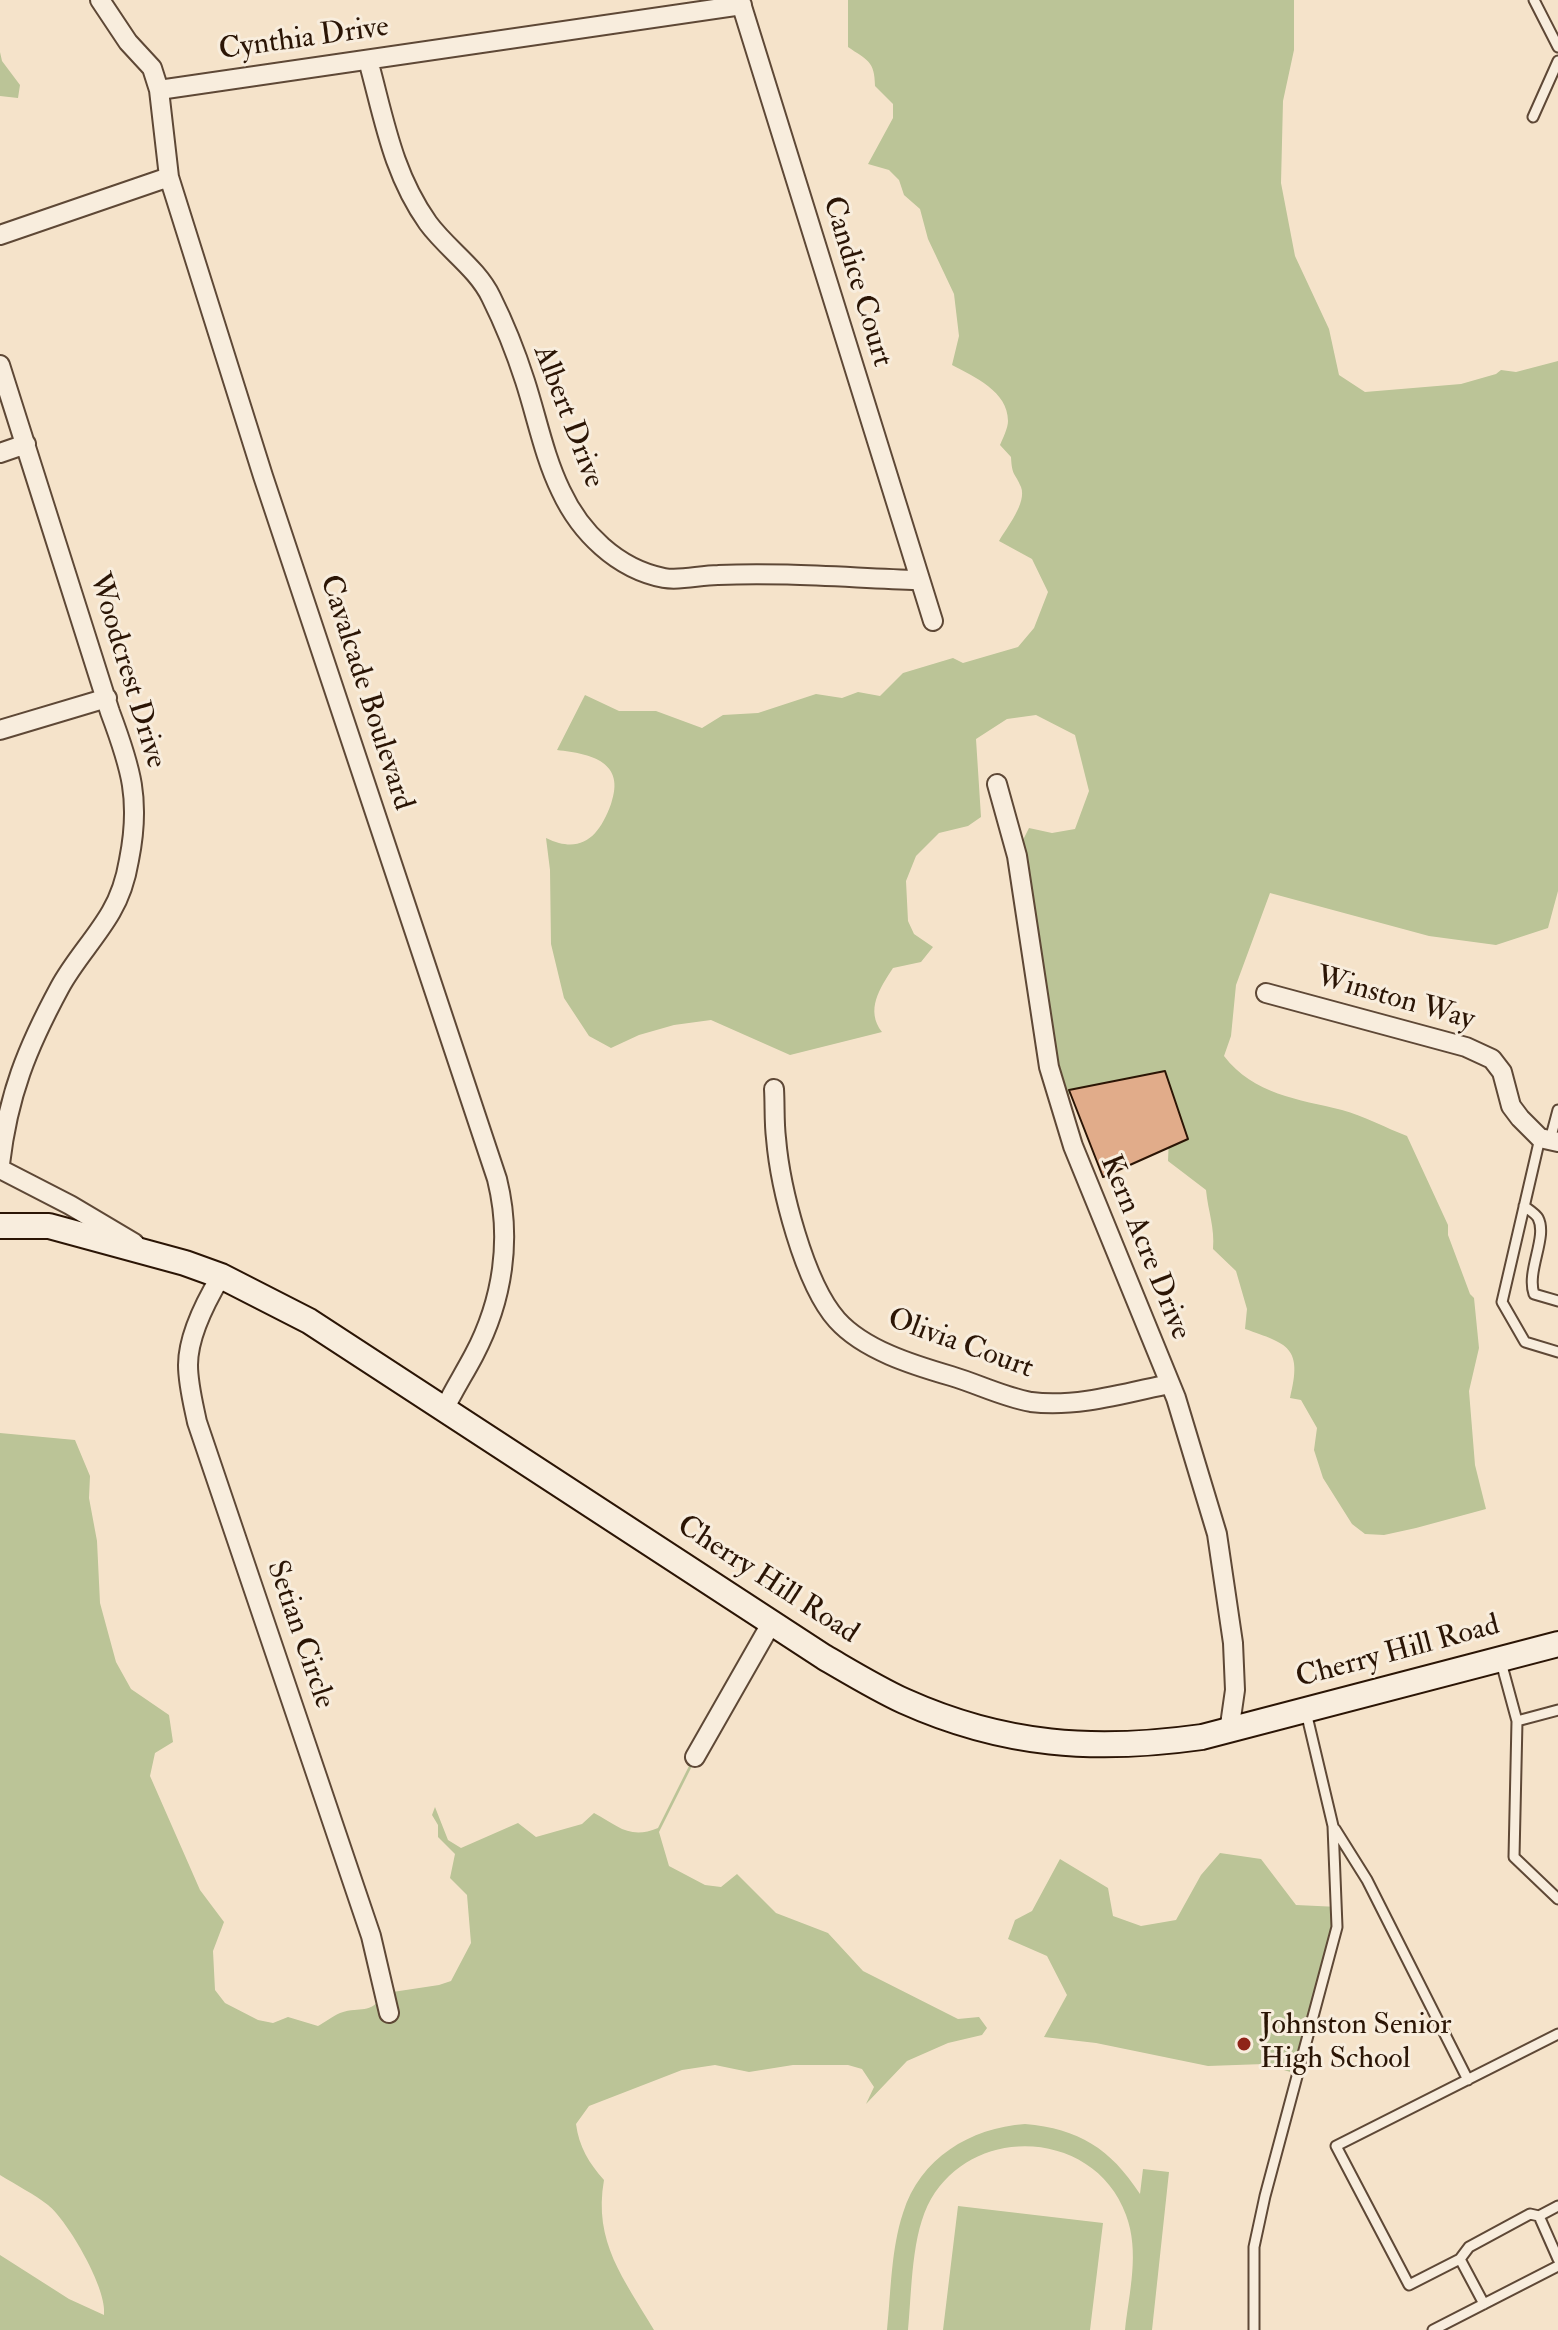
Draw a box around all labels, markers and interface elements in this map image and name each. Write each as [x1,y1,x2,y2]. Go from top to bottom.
street label: Cynthia Drive [217,10,391,70]
street label: Candice Court [813,193,899,371]
street label: Albert Drive [523,341,611,493]
street label: Woodcrest Drive [79,569,173,773]
street label: Cavalcade Boulevard [310,571,420,815]
street label: Winston Way [1312,960,1478,1040]
street label: Kern Acre Drive [1091,1150,1197,1346]
street label: Olivia Court [882,1302,1038,1388]
street label: Cherry Hill Road [670,1509,864,1653]
street label: Setian Circle [257,1556,341,1714]
street label: Cherry Hill Road [1292,1609,1504,1697]
place label: Johnston Senior High School [1260,2009,1451,2080]
marker: Johnston Senior High School [1235,2035,1253,2053]

